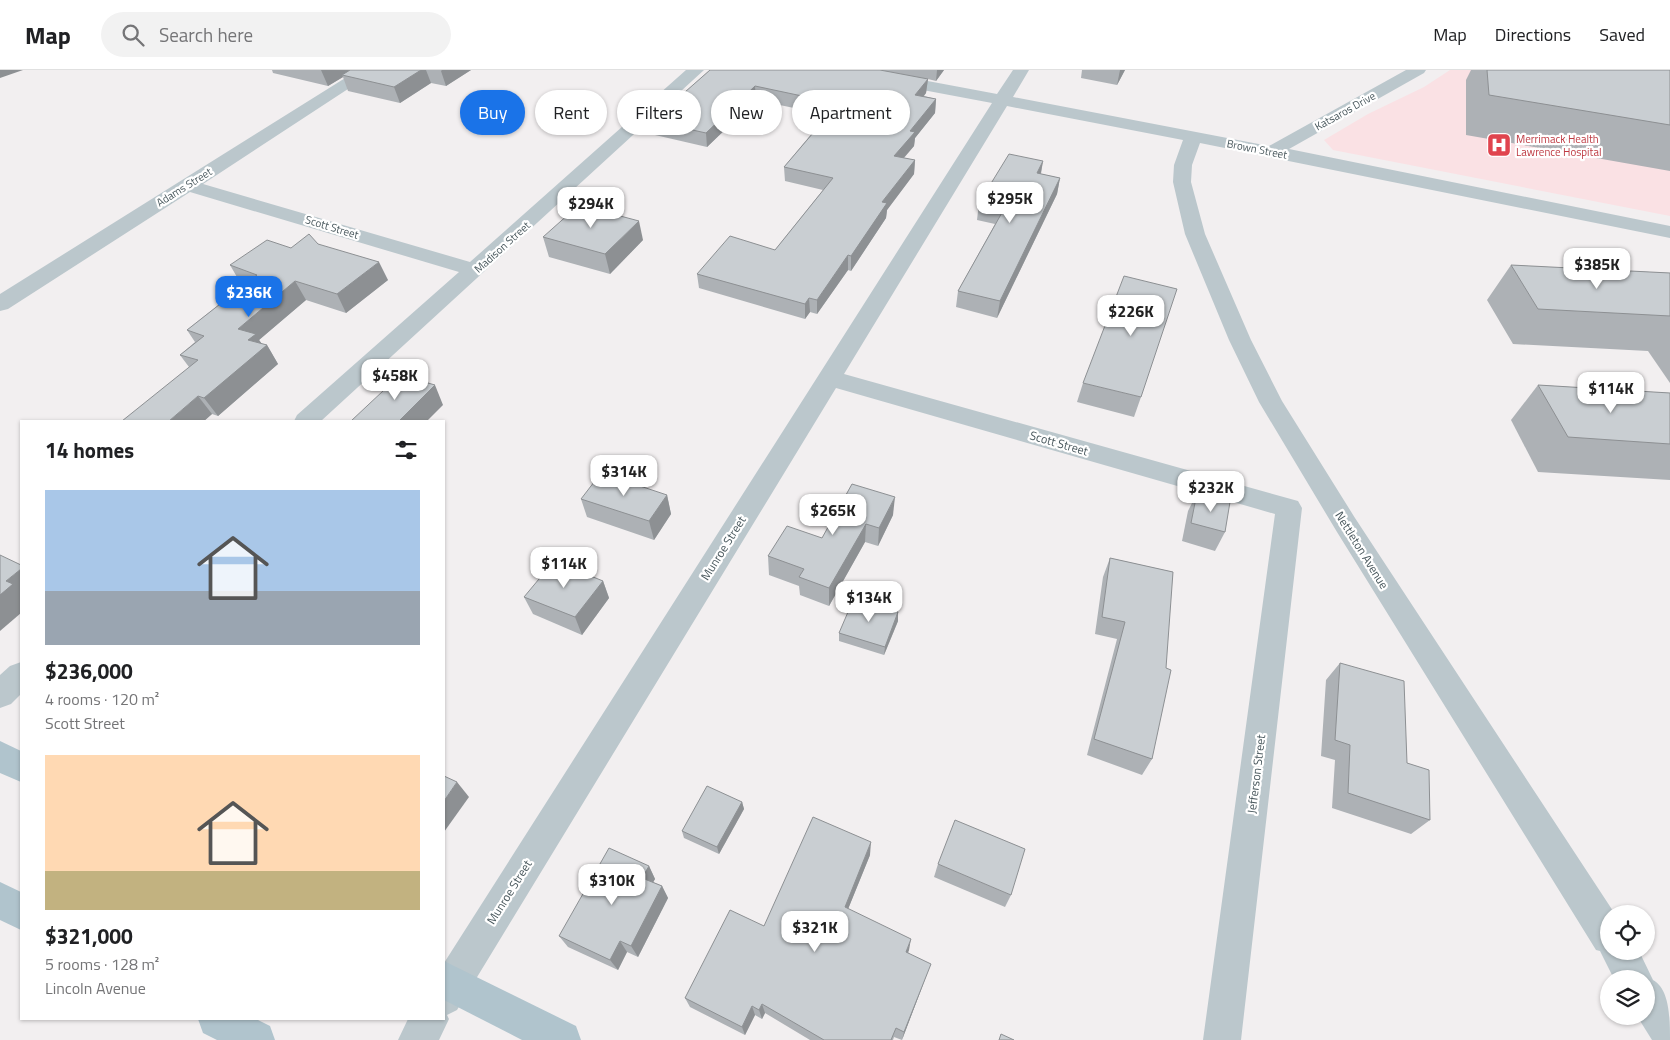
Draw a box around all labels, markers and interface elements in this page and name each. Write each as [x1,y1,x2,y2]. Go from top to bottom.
search box [101,12,451,57]
text: Map [25,17,71,53]
text: Search here [159,20,253,49]
icon: search [119,21,147,49]
text: Map [1433,21,1467,48]
text: Directions [1495,21,1571,48]
text: Saved [1599,21,1645,48]
street label: Katsaros Drive [1312,87,1379,134]
chip: Buy [460,90,525,135]
chip: Rent [535,90,607,135]
chip: Filters [617,90,701,135]
chip: New [711,90,782,135]
chip: Apartment [792,90,910,135]
place label: Merrimack Health Lawrence Hospital [1516,131,1601,160]
hospital icon: Merrimack Health Lawrence Hospital [1486,132,1512,158]
street label: Brown Street [1225,135,1289,163]
street label: Adams Street [153,163,215,210]
pin: $295K [975,182,1045,224]
pin: $294K [556,186,626,229]
text: $295K [987,186,1033,210]
text: $294K [568,191,614,215]
street label: Scott Street [303,211,361,243]
street label: Madison Street [470,217,534,277]
pin: $385K [1562,248,1632,290]
text: $385K [1574,252,1620,276]
pin: $236K [214,276,284,318]
text: $236K [226,280,272,304]
pin: $226K [1096,294,1166,337]
text: $226K [1108,299,1154,323]
pin: $458K [360,358,430,401]
text: $458K [372,363,418,387]
pin: $114K [1576,372,1646,414]
text: $114K [1588,376,1634,400]
street label: Scott Street [1028,426,1091,461]
text: 14 homes [45,434,134,466]
icon: filters [392,436,420,464]
pin: $314K [589,454,659,497]
text: $314K [601,459,647,483]
pin: $232K [1176,470,1246,513]
text: $232K [1188,475,1234,499]
pin: $265K [798,494,868,536]
text: $265K [810,498,856,522]
street label: Nettleton Avenue [1331,507,1393,593]
street label: Munroe Street [696,511,751,584]
icon: home [188,523,278,613]
pin: $114K [529,546,599,589]
text: $114K [541,551,587,575]
pin: $134K [834,580,904,623]
text: $134K [846,585,892,609]
text: $236,000 [45,655,133,687]
text: 4 rooms · 120 m² [45,687,159,711]
text: Scott Street [45,711,125,735]
street label: Jefferson Street [1242,733,1270,815]
icon: home [188,788,278,878]
street label: Munroe Street [482,855,537,928]
pin: $310K [577,864,647,906]
text: $310K [589,868,635,892]
map controls [1600,905,1655,1025]
button: locate [1600,905,1655,960]
pin: $321K [780,910,850,953]
text: $321K [792,915,838,939]
text: $321,000 [45,920,133,952]
text: 5 rooms · 128 m² [45,952,159,976]
button: layers [1600,970,1655,1025]
text: Lincoln Avenue [45,976,146,1000]

